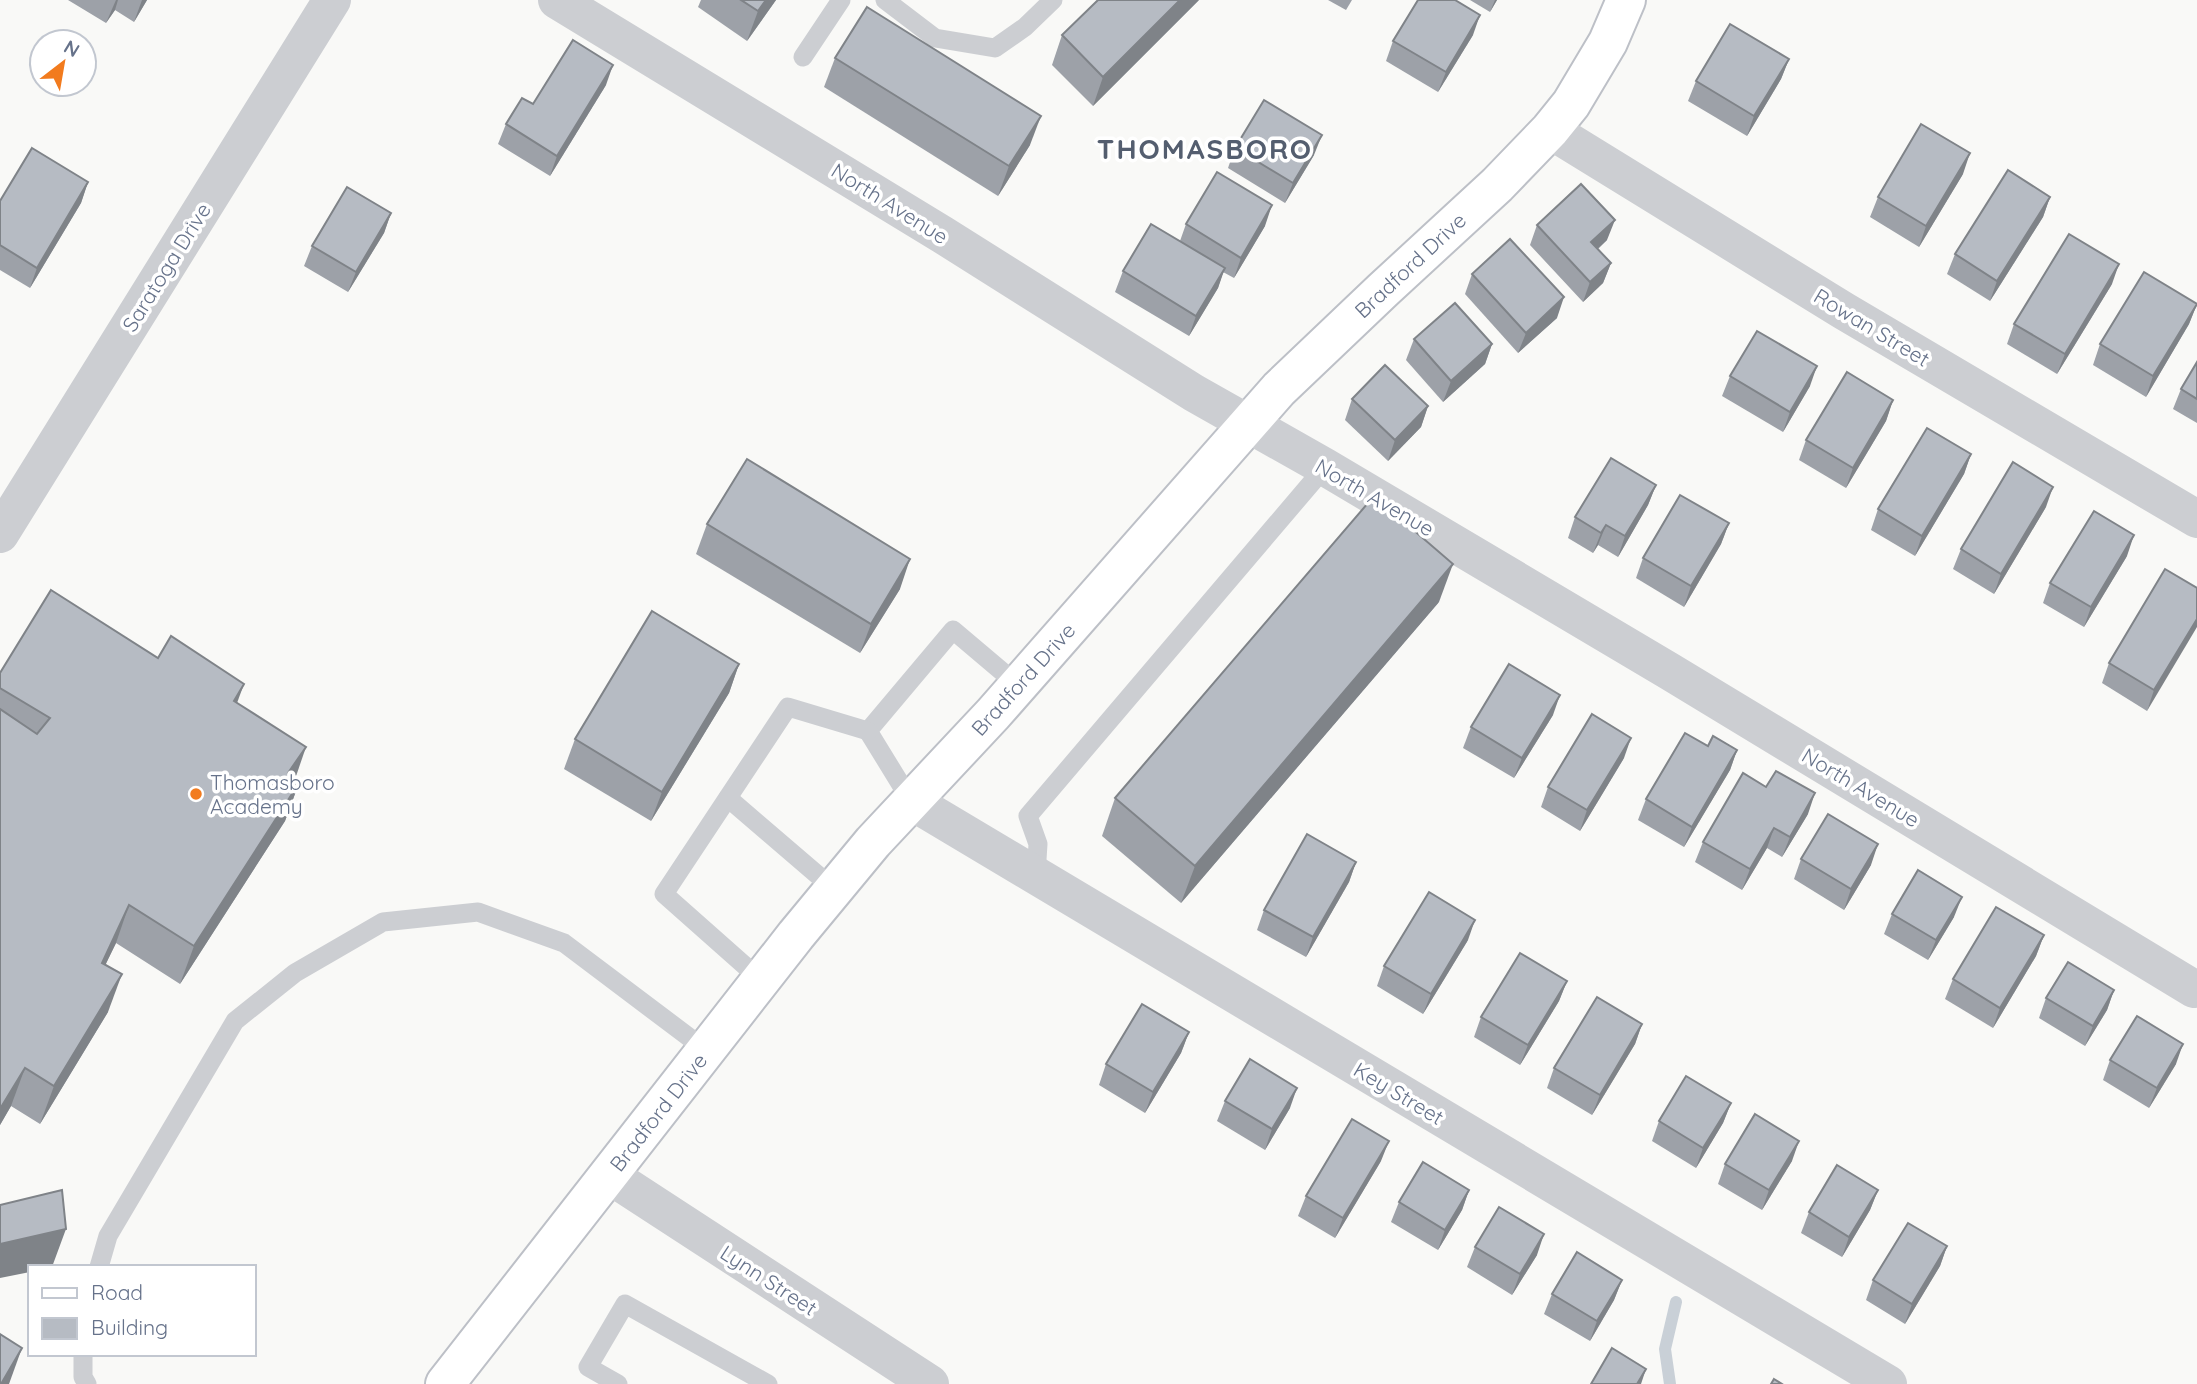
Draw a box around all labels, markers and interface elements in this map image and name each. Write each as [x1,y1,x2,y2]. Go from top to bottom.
north arrow [28,28,98,98]
text: N [60,35,84,62]
district label: THOMASBORO [1097,131,1313,166]
street label: North Avenue [827,157,953,249]
street label: Saratoga Drive [116,198,216,336]
street label: Bradford Drive [1349,207,1471,323]
street label: Rowan Street [1809,282,1935,372]
street label: North Avenue [1311,453,1439,541]
street label: Bradford Drive [965,617,1081,741]
street label: North Avenue [1797,742,1925,832]
place label: Thomasboro Academy [210,769,335,819]
marker: Thomasboro Academy [188,786,204,802]
street label: Bradford Drive [604,1048,712,1176]
street label: Key Street [1349,1056,1449,1130]
street label: Lynn Street [716,1239,822,1321]
legend [28,1265,256,1356]
text: Road [91,1279,143,1305]
text: Building [91,1314,168,1340]

